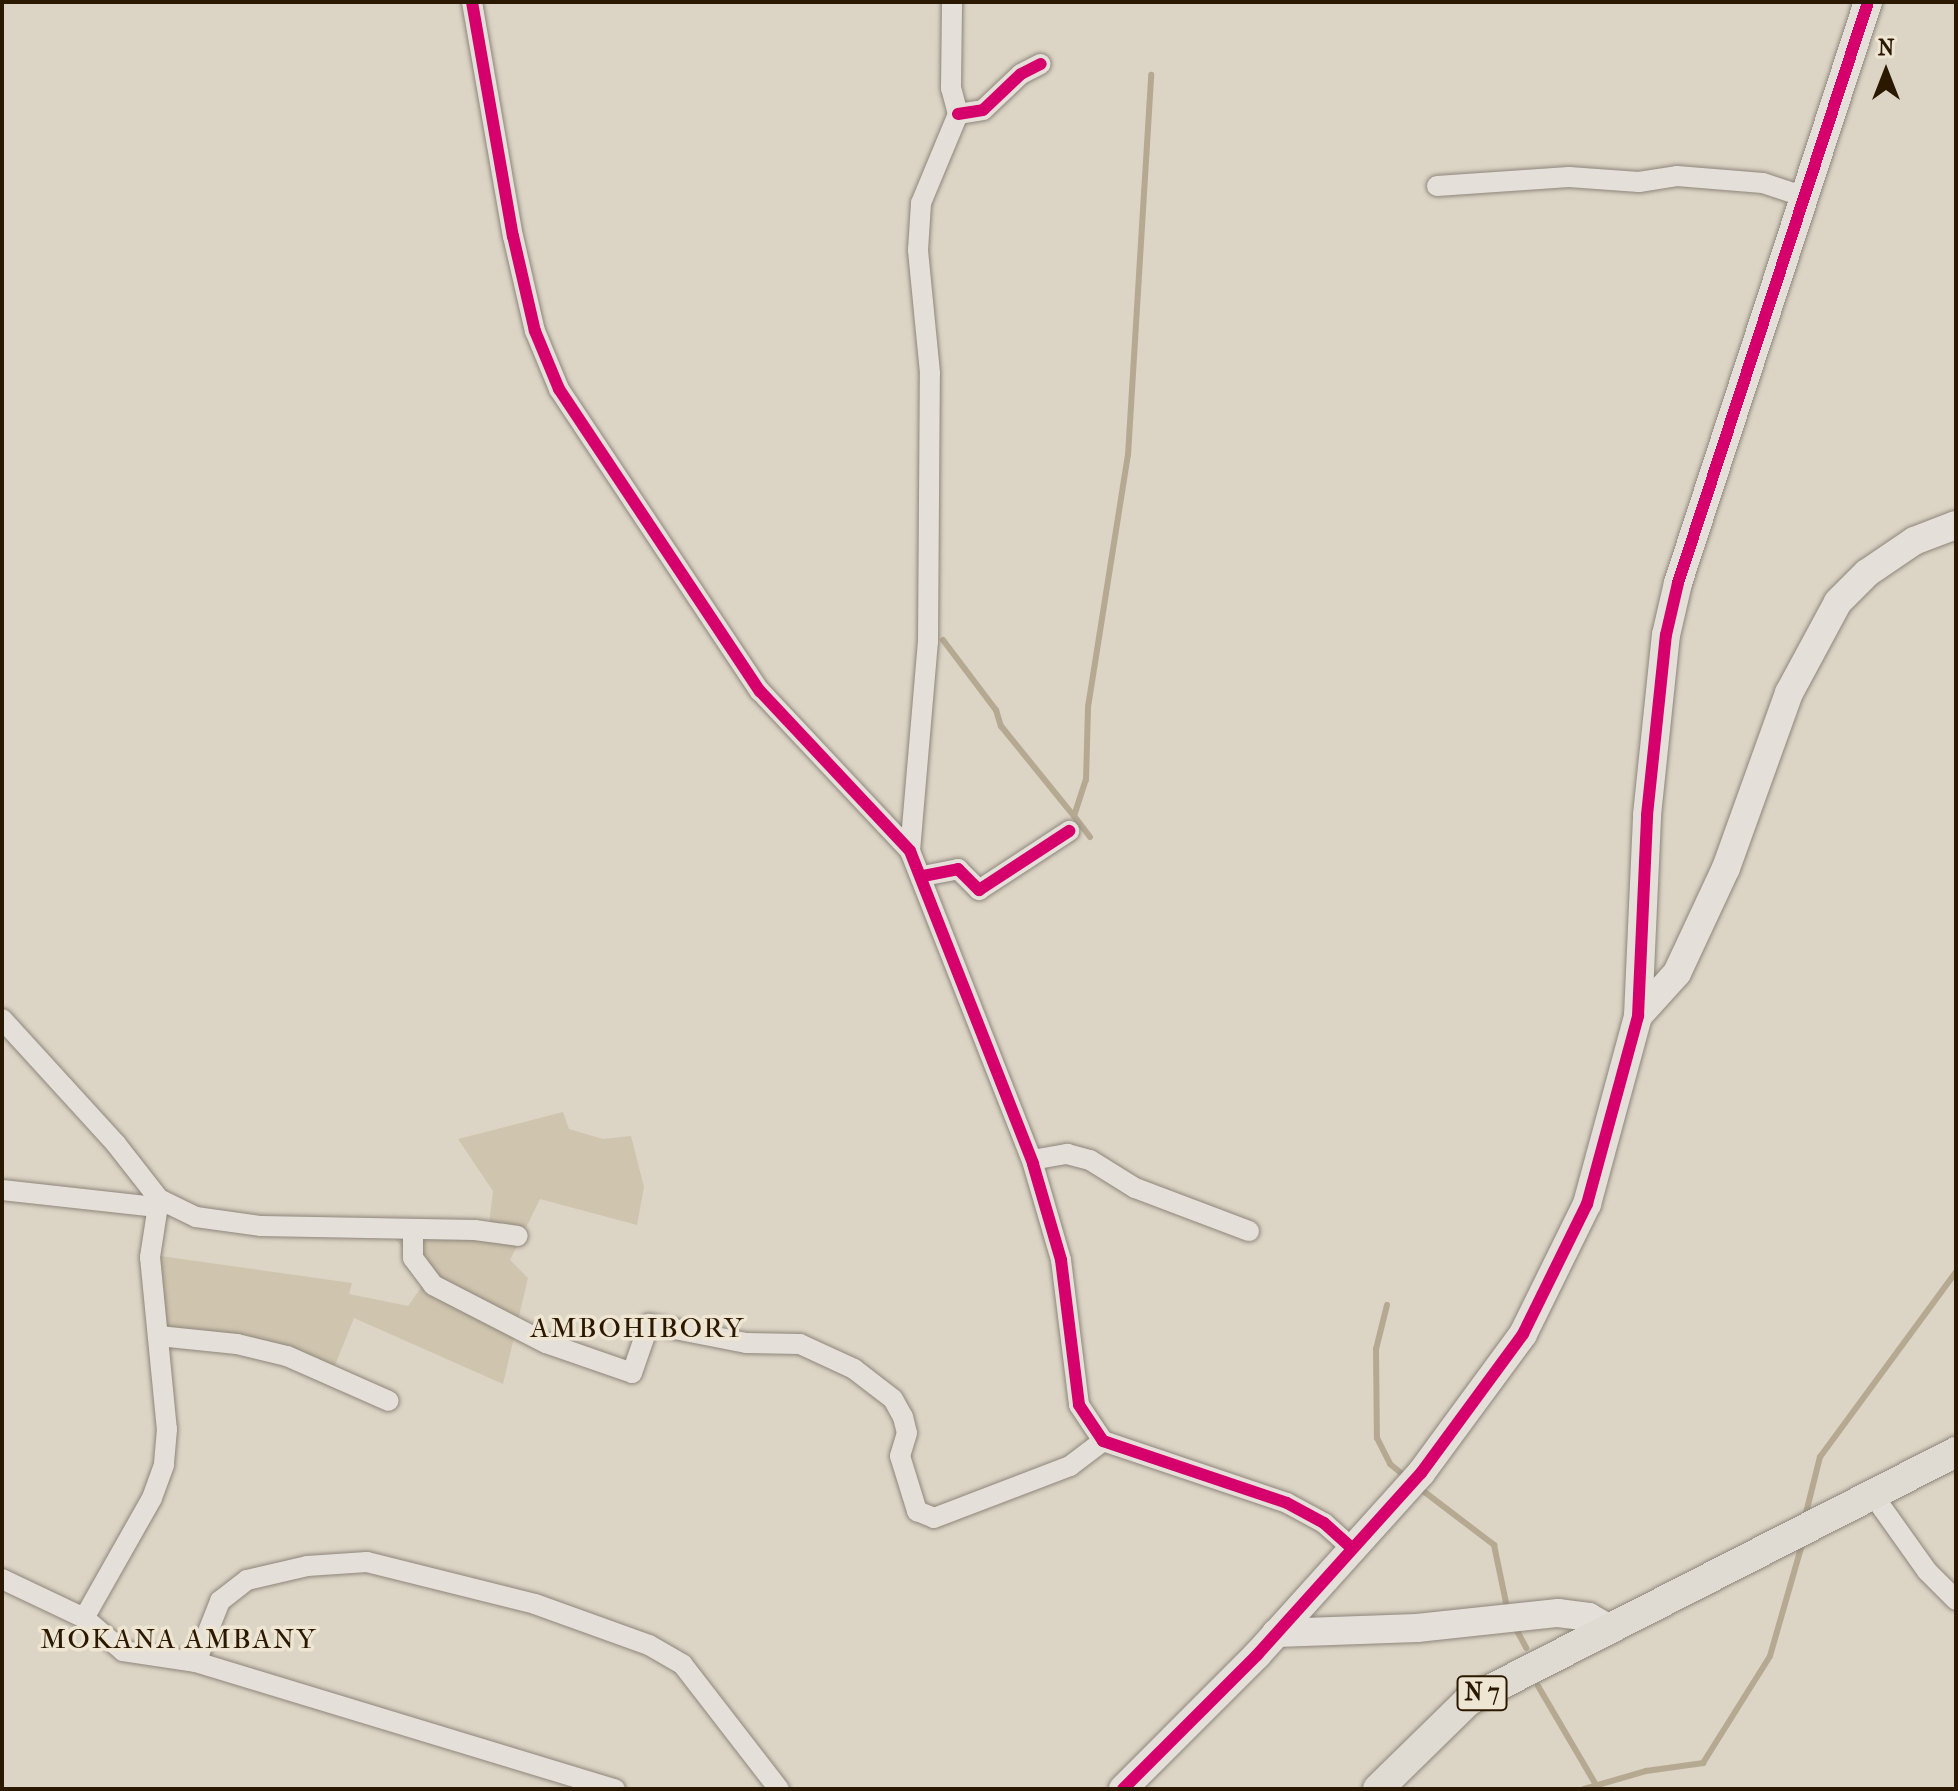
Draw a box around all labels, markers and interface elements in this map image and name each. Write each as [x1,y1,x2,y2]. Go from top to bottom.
north arrow [1846,32,1926,112]
text: N [1878,35,1894,61]
district label: AMBOHIBORY [531,1311,745,1345]
district label: MOKANA AMBANY [40,1622,318,1656]
road number: N 7 [1456,1673,1508,1713]

